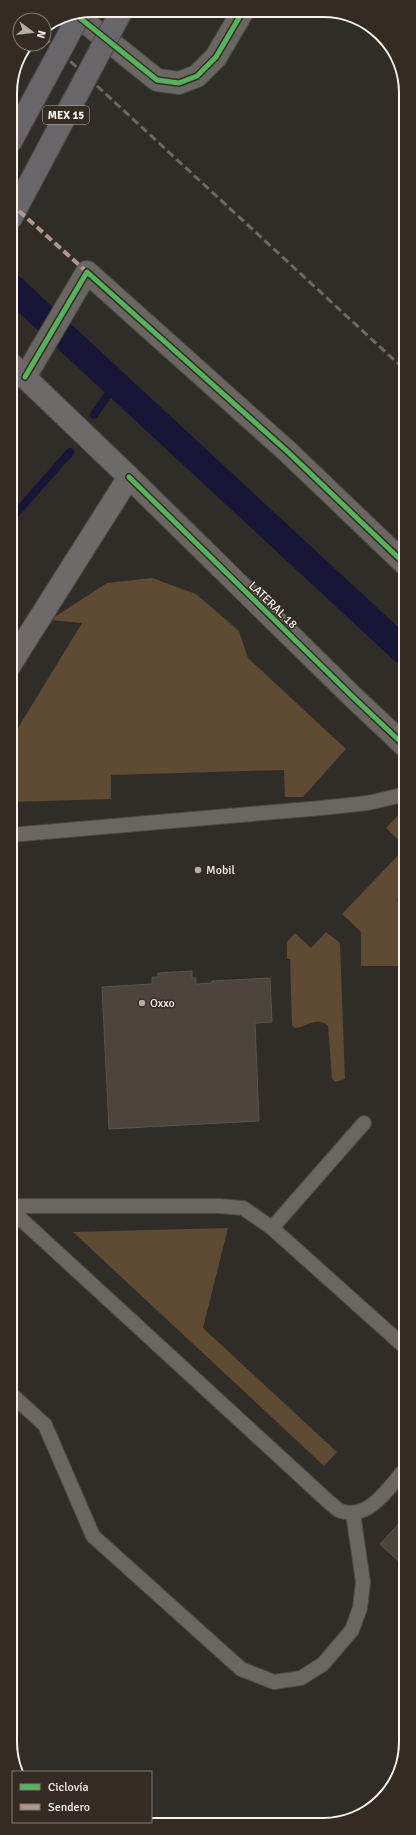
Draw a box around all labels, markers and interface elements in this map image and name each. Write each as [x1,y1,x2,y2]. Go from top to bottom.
north arrow [12,12,52,52]
text: N [34,29,48,40]
road number: MEX 15 [43,106,89,124]
street label: LATERAL 18 [245,579,300,632]
place label: Mobil [206,863,236,878]
marker: Mobil [193,865,203,875]
place label: Oxxo [150,996,175,1011]
marker: Oxxo [137,998,147,1008]
legend [12,1771,152,1823]
text: Ciclovía [48,1780,89,1795]
text: Sendero [48,1800,90,1815]

